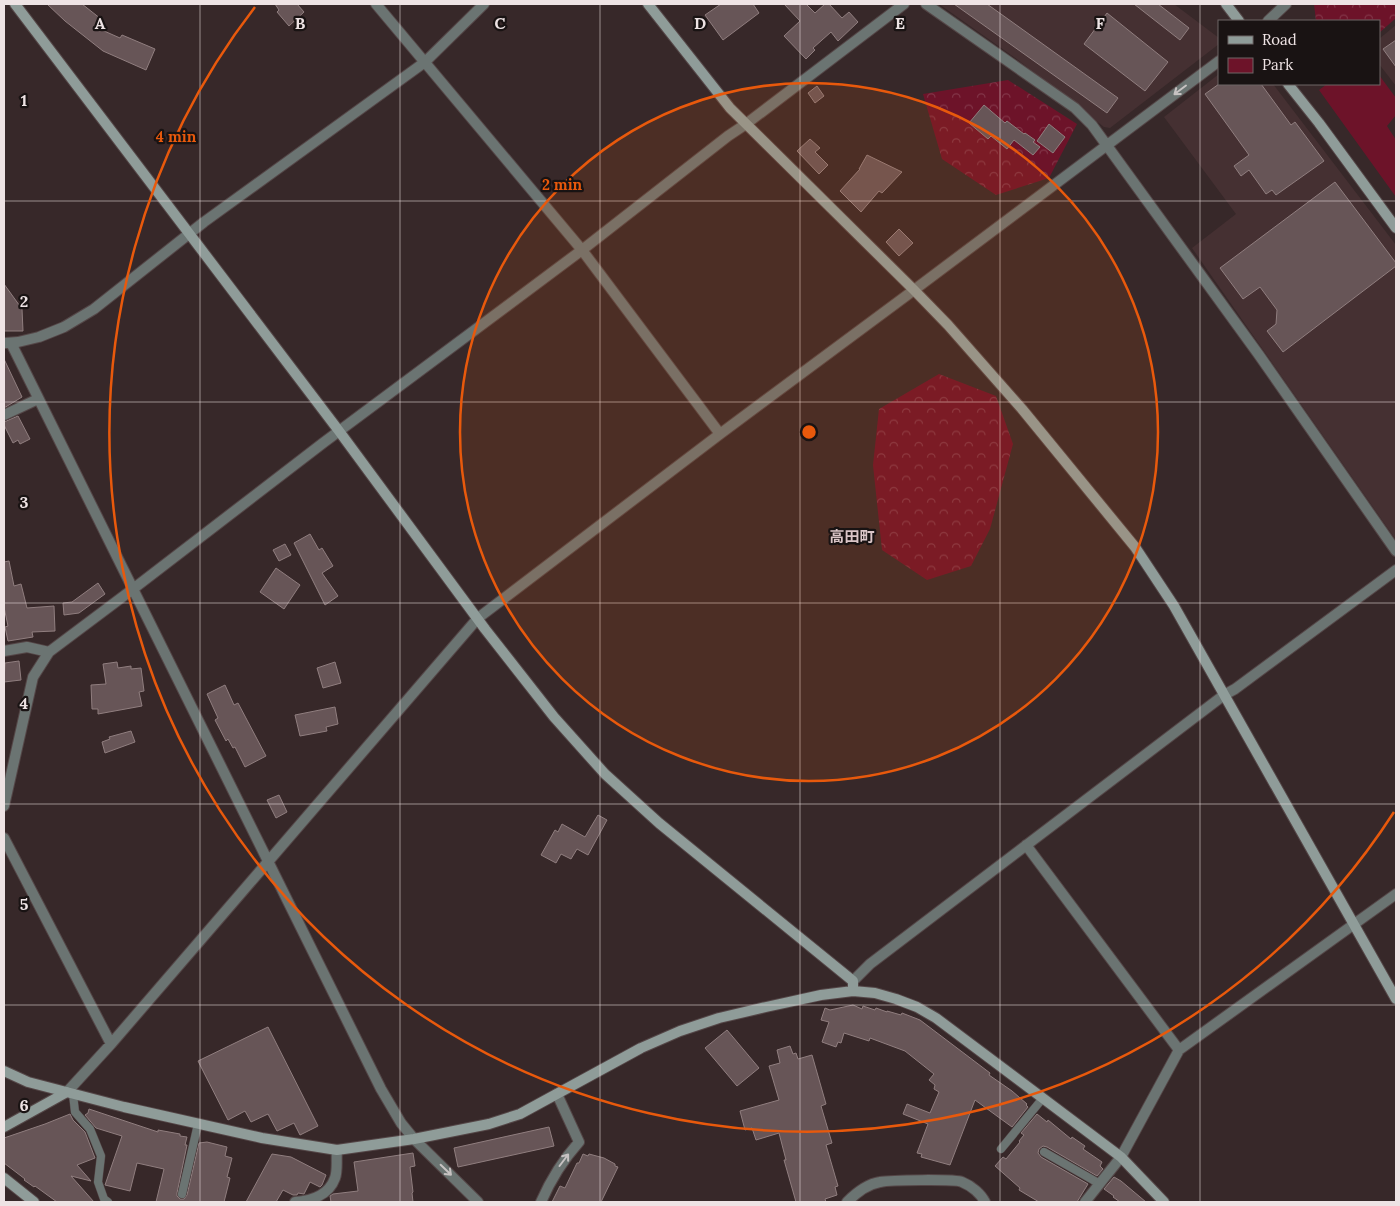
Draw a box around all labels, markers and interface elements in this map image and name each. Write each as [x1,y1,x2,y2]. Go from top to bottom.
text: A [95,13,106,33]
text: B [295,13,306,33]
text: C [494,13,506,33]
text: D [694,13,706,33]
text: E [895,13,905,33]
text: F [1095,13,1105,33]
legend [1218,20,1380,85]
text: Road [1262,30,1297,49]
text: Park [1262,55,1293,74]
one-way arrow [1174,85,1187,96]
text: 1 [21,90,27,110]
text: 4 min [156,127,197,146]
text: 2 min [542,175,583,194]
text: 2 [20,291,28,311]
centre of rings [800,423,818,441]
text: 3 [20,492,29,512]
district label: 高田町 [829,527,875,546]
text: 4 [20,693,29,713]
text: 5 [20,894,29,914]
text: 6 [19,1095,29,1115]
one-way arrow [559,1153,569,1167]
one-way arrow [440,1164,452,1176]

